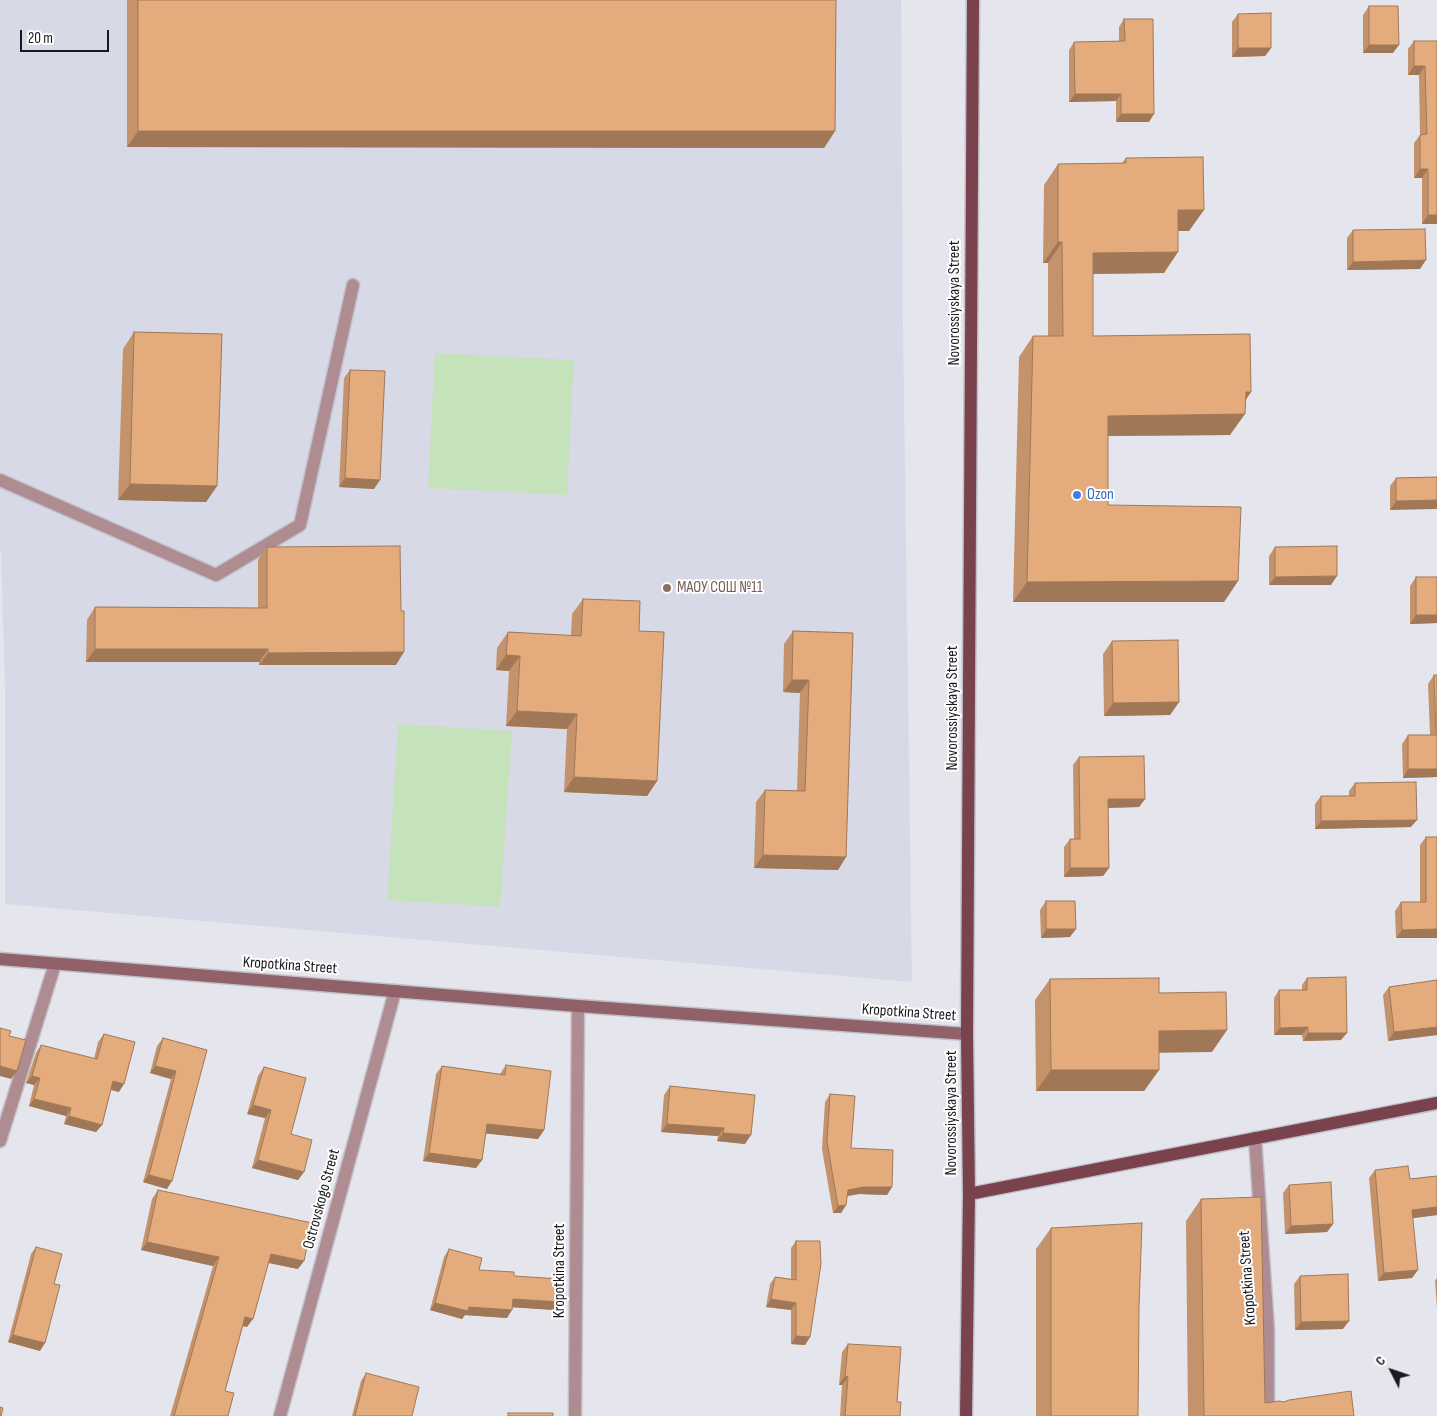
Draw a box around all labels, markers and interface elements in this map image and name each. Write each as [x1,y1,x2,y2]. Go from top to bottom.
scale bar [22,20,111,52]
text: 20 m [28,29,53,48]
street label: Novorossiyskaya Street [945,240,965,366]
place label: Ozon [1087,485,1114,505]
marker: Ozon [1071,489,1083,501]
place label: МАОУ СОШ №11 [677,578,763,598]
marker: МАОУ СОШ №11 [661,582,673,594]
street label: Novorossiyskaya Street [943,645,963,771]
street label: Kropotkina Street [242,953,338,979]
street label: Kropotkina Street [861,1000,957,1026]
street label: Novorossiyskaya Street [942,1050,962,1176]
street label: Ostrovskogo Street [299,1147,345,1251]
street label: Kropotkina Street [550,1224,570,1318]
street label: Kropotkina Street [1235,1230,1261,1326]
north arrow [1367,1346,1417,1396]
text: С [1372,1353,1389,1369]

